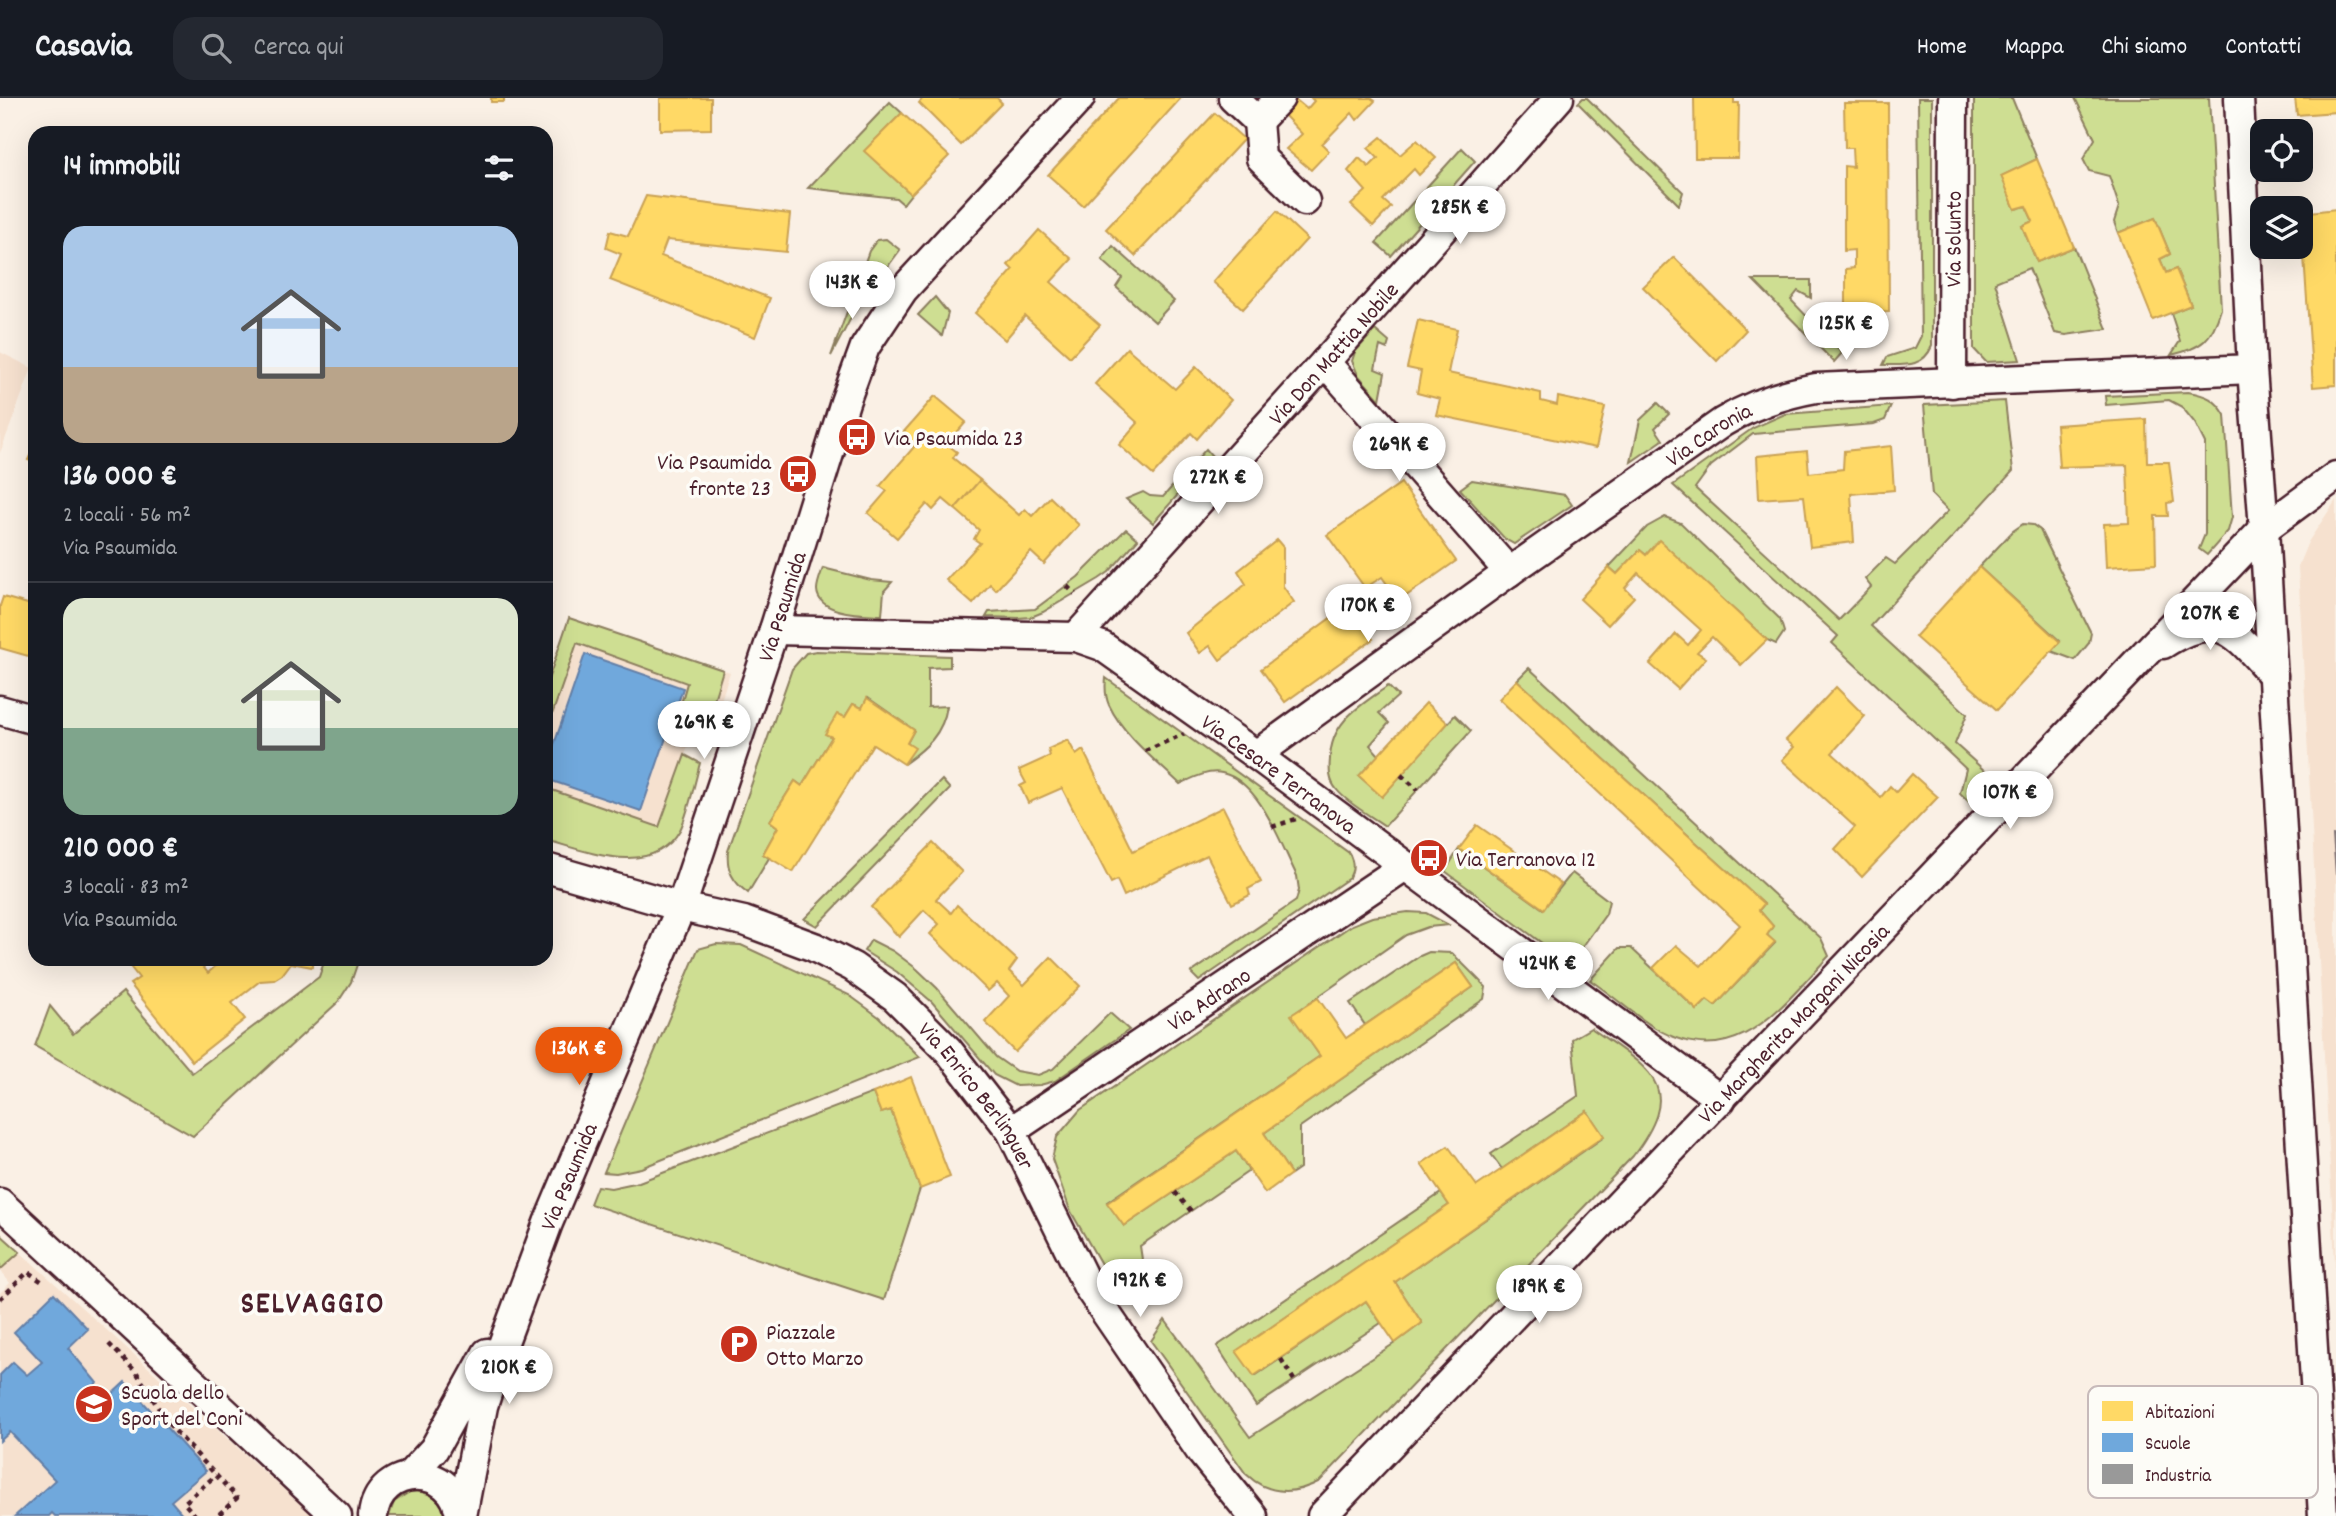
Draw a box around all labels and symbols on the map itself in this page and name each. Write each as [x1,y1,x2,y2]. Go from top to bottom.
pin: 285K € [1403,186,1517,246]
street label: Via Solunto [1939,191,1973,287]
pin: 143K € [795,262,909,321]
street label: Via Don Mattia Nobile [1262,276,1408,434]
pin: 125K € [1789,302,1903,362]
street label: Via Caronia [1660,396,1760,477]
bus stop icon: Via Psaumida 23 [836,416,878,458]
place label: Via Psaumida 23 [884,424,1023,457]
pin: 269K € [1342,424,1456,483]
place label: Via Psaumida fronte 23 [657,448,772,507]
bus stop icon: Via Psaumida fronte 23 [777,453,819,495]
pin: 272K € [1161,456,1275,516]
street label: Via Psaumida [751,547,818,667]
pin: 170K € [1311,584,1425,644]
pin: 207K € [2153,592,2267,652]
pin: 269K € [647,702,761,761]
street label: Via Cesare Terranova [1193,708,1363,845]
pin: 107K € [1953,772,2067,831]
bus stop icon: Via Terranova 12 [1408,837,1450,879]
place label: Via Terranova 12 [1456,845,1596,878]
street label: Via Margherita Margani Nicosia [1692,917,1900,1133]
pin: 424K € [1491,942,1605,1002]
street label: Via Adrano [1162,961,1259,1041]
street label: Via Enrico Berlinguer [909,1016,1041,1177]
pin: 136K € [522,1028,636,1087]
street label: Via Psaumida [534,1118,609,1236]
pin: 192K € [1083,1260,1197,1319]
pin: 189K € [1482,1266,1596,1325]
district label: SELVAGGIO [241,1285,385,1328]
place label: Piazzale Otto Marzo [766,1318,863,1377]
parking icon: Piazzale Otto Marzo [718,1323,760,1365]
pin: 210K € [452,1346,566,1406]
place label: Scuola dello Sport del Coni [121,1378,242,1437]
school or university icon: Scuola dello Sport del Coni [73,1383,115,1425]
legend [2088,1386,2318,1498]
text: Abitazioni [2145,1401,2215,1428]
text: Scuole [2145,1432,2191,1459]
text: Industria [2145,1464,2212,1491]

